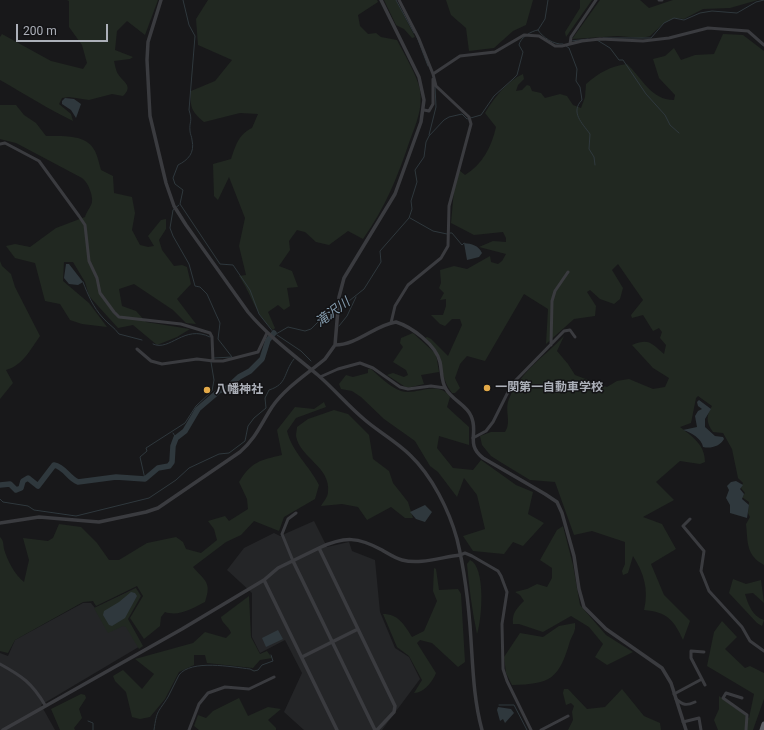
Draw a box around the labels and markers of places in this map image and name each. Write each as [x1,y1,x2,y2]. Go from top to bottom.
place label: 一関第一自動車学校 [495,381,603,395]
place label: 八幡神社 [215,383,263,397]
marker: 一関第一自動車学校 [482,383,492,393]
marker: 八幡神社 [202,385,212,395]

